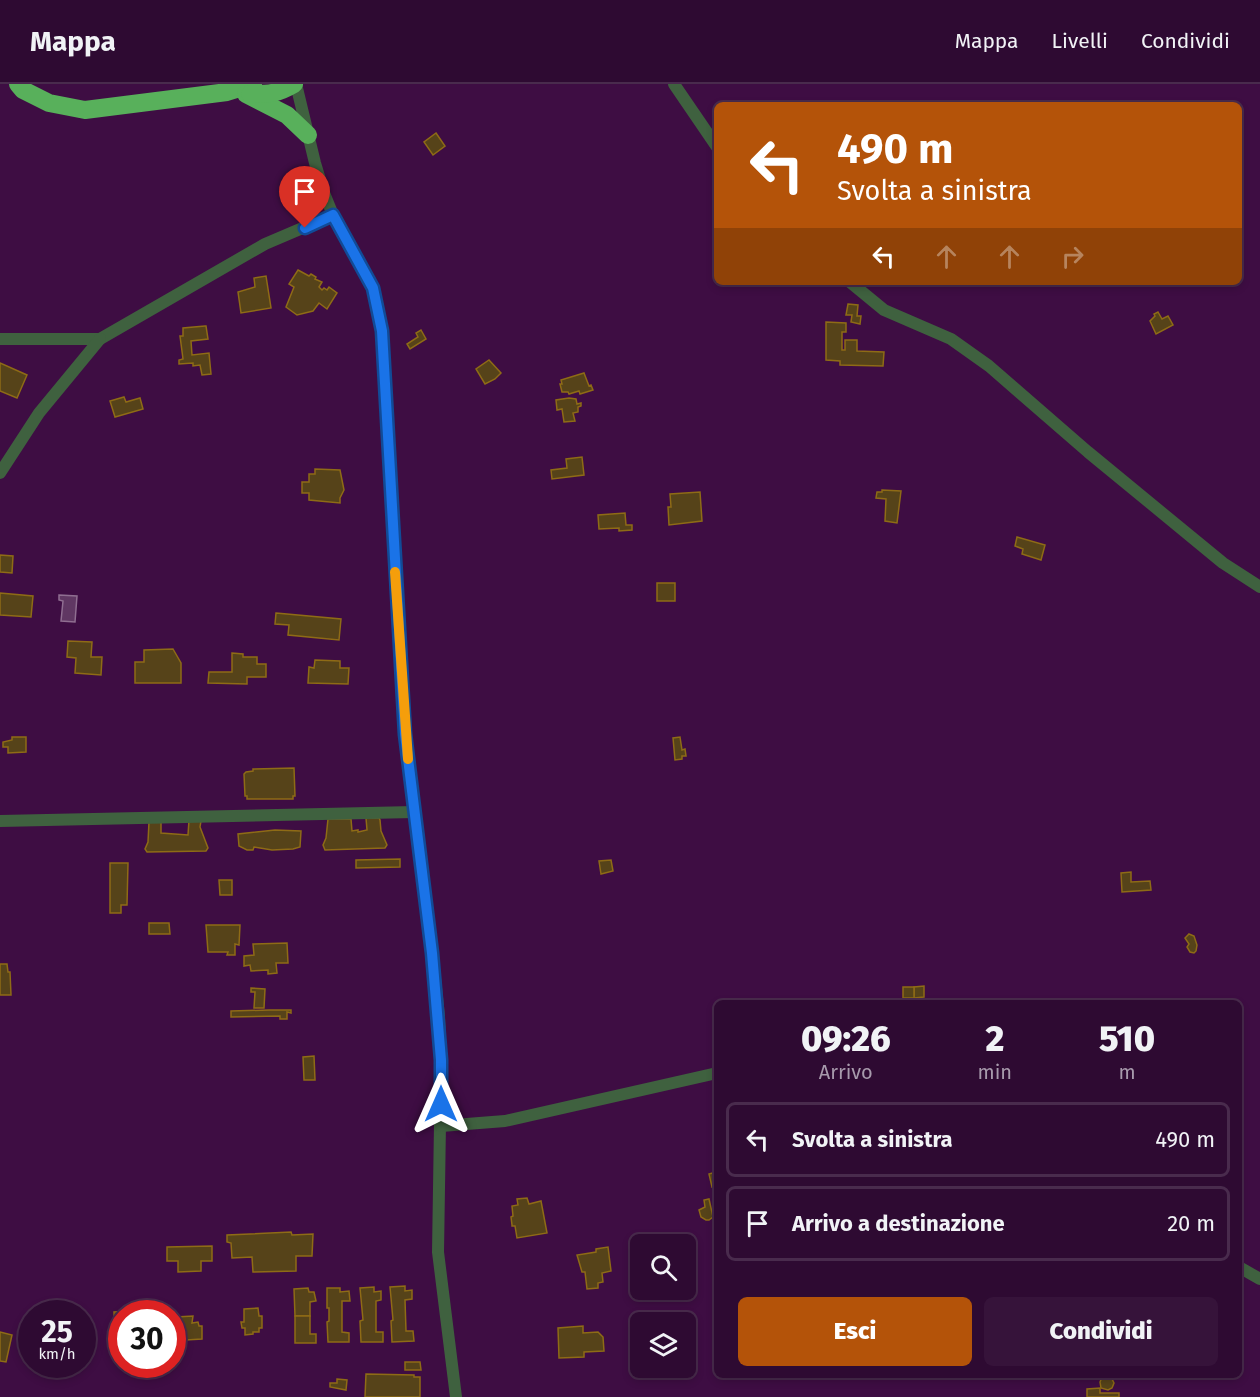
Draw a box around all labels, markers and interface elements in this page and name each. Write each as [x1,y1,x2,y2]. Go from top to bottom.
text: Mappa [30,25,116,58]
text: Mappa [955,28,1019,54]
text: Livelli [1052,28,1108,54]
text: Condividi [1141,28,1230,54]
text: 490 m [837,124,953,174]
icon: left [738,126,816,204]
pin [279,166,330,228]
icon: arrive [288,175,321,208]
text: Svolta a sinistra [837,175,1032,207]
icon: left [867,240,900,273]
icon: ahead [930,240,963,273]
icon: ahead [993,240,1026,273]
icon: right [1056,240,1089,273]
text: 09:26 [801,1017,891,1061]
text: 2 [985,1017,1004,1061]
text: 510 [1099,1017,1155,1061]
text: Arrivo [819,1060,873,1084]
text: min [978,1060,1012,1084]
text: m [1118,1060,1136,1084]
position arrow [409,1072,473,1136]
icon: left [741,1123,774,1156]
text: Svolta a sinistra [792,1126,953,1153]
text: 490 m [1155,1126,1215,1153]
icon: arrive [741,1207,774,1240]
text: Arrivo a destinazione [792,1210,1005,1237]
text: 20 m [1167,1210,1215,1237]
map controls [630,1234,696,1378]
button: search [630,1234,696,1300]
button: Esci [738,1297,972,1366]
button: Condividi [984,1297,1218,1366]
speed limit sign: 30 [108,1300,186,1378]
button: layers [630,1312,696,1378]
text: 25 [41,1314,73,1350]
text: km/h [38,1345,76,1363]

